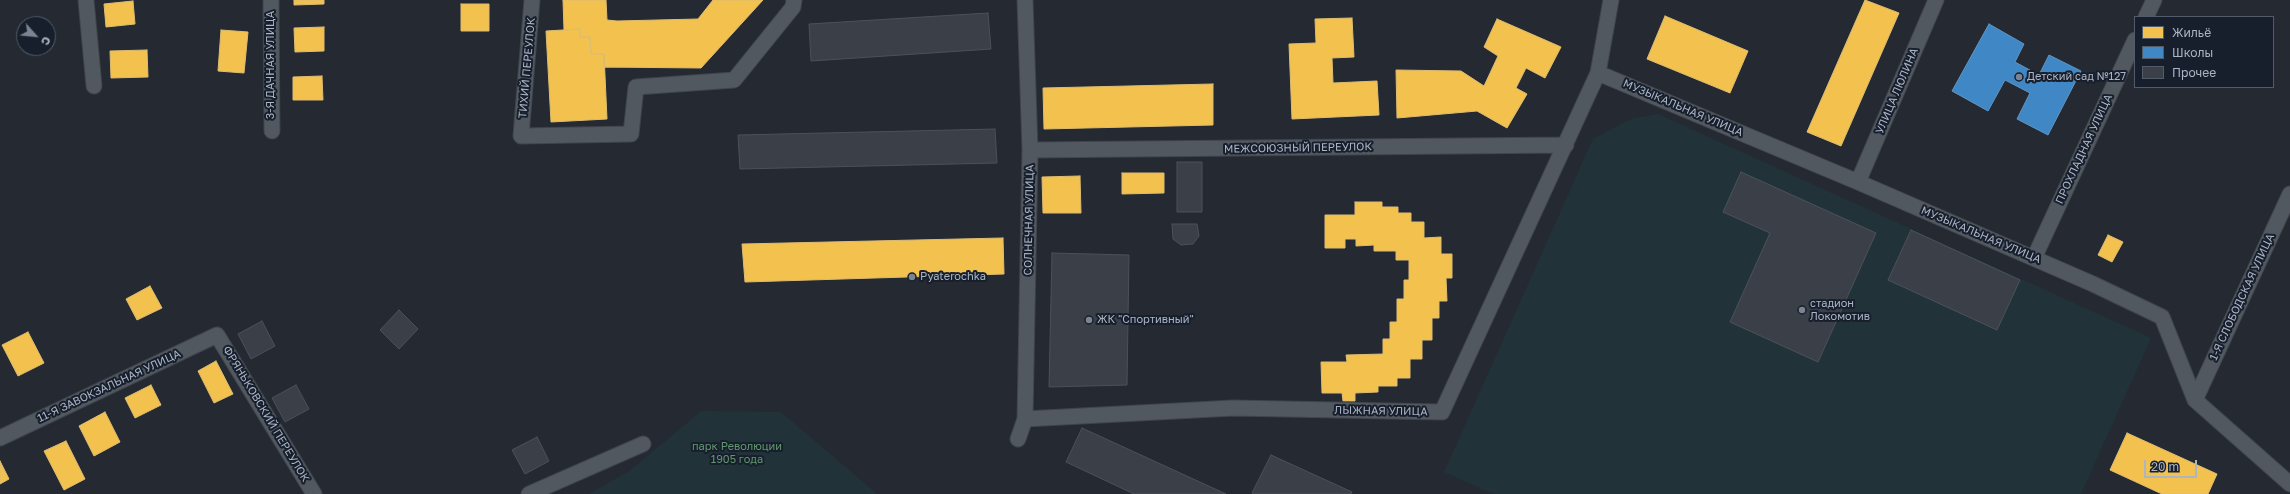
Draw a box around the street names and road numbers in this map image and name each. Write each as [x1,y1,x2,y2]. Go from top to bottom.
street label: 3-Я ДАЧНАЯ УЛИЦА [264,11,278,119]
street label: ТИХИЙ ПЕРЕУЛОК [516,17,538,119]
street label: УЛИЦА ЛЮЛИНА [1873,46,1921,136]
street label: МУЗЫКАЛЬНАЯ УЛИЦА [1621,77,1745,139]
street label: ПРОХЛАДНАЯ УЛИЦА [2053,92,2115,206]
street label: МЕЖСОЮЗНЫЙ ПЕРЕУЛОК [1224,140,1372,156]
street label: СОЛНЕЧНАЯ УЛИЦА [1021,164,1037,276]
street label: МУЗЫКАЛЬНАЯ УЛИЦА [1919,204,2043,266]
street label: 1-Я СЛОБОДСКАЯ УЛИЦА [2207,231,2277,363]
street label: ФРЯНЬКОВСКИЙ ПЕРЕУЛОК [220,343,312,485]
street label: 11-Я ЗАВОКЗАЛЬНАЯ УЛИЦА [35,347,183,425]
street label: ЛЫЖНАЯ УЛИЦА [1334,404,1428,418]

